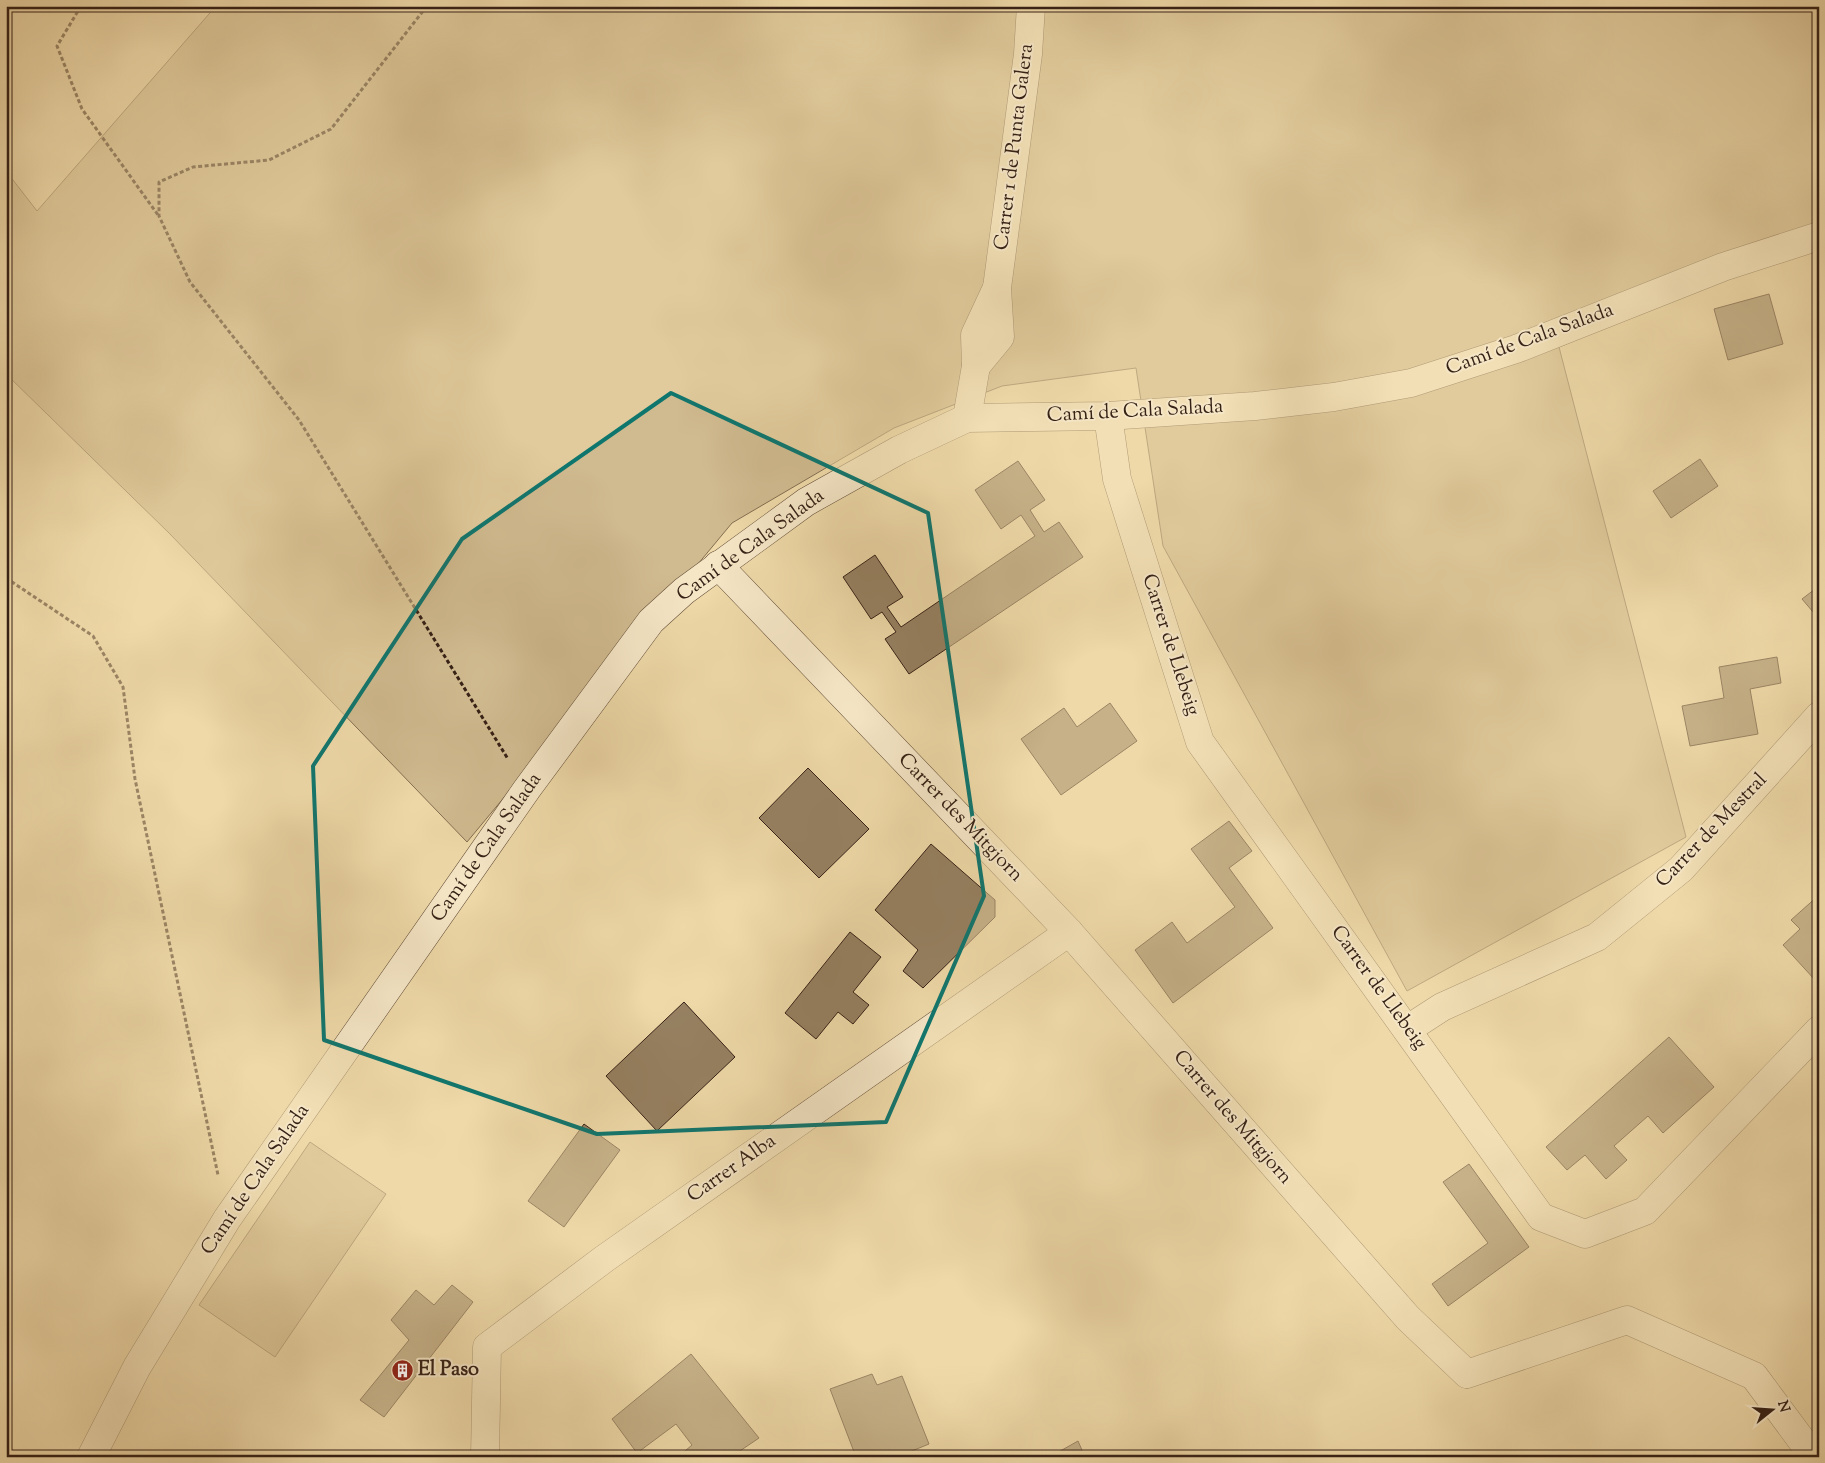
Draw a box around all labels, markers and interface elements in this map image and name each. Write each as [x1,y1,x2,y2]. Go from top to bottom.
street label: Carrer 1 de Punta Galera [988,42,1042,252]
street label: Camí de Cala Salada [1442,296,1618,384]
street label: Camí de Cala Salada [1046,393,1224,431]
street label: Camí de Cala Salada [671,482,831,610]
street label: Carrer de Llebeig [1133,570,1207,720]
street label: Carrer des Mitgjorn [891,747,1030,889]
street label: Camí de Cala Salada [424,767,550,929]
street label: Carrer de Mestral [1649,767,1775,895]
street label: Carrer de Llebeig [1323,920,1433,1056]
street label: Carrer des Mitgjorn [1165,1044,1299,1192]
street label: Camí de Cala Salada [195,1099,317,1261]
street label: Carrer Alba [682,1128,782,1210]
place label: El Paso [418,1356,479,1385]
building icon: El Paso [390,1358,414,1382]
north arrow [1748,1386,1798,1436]
text: N [1771,1399,1794,1415]

